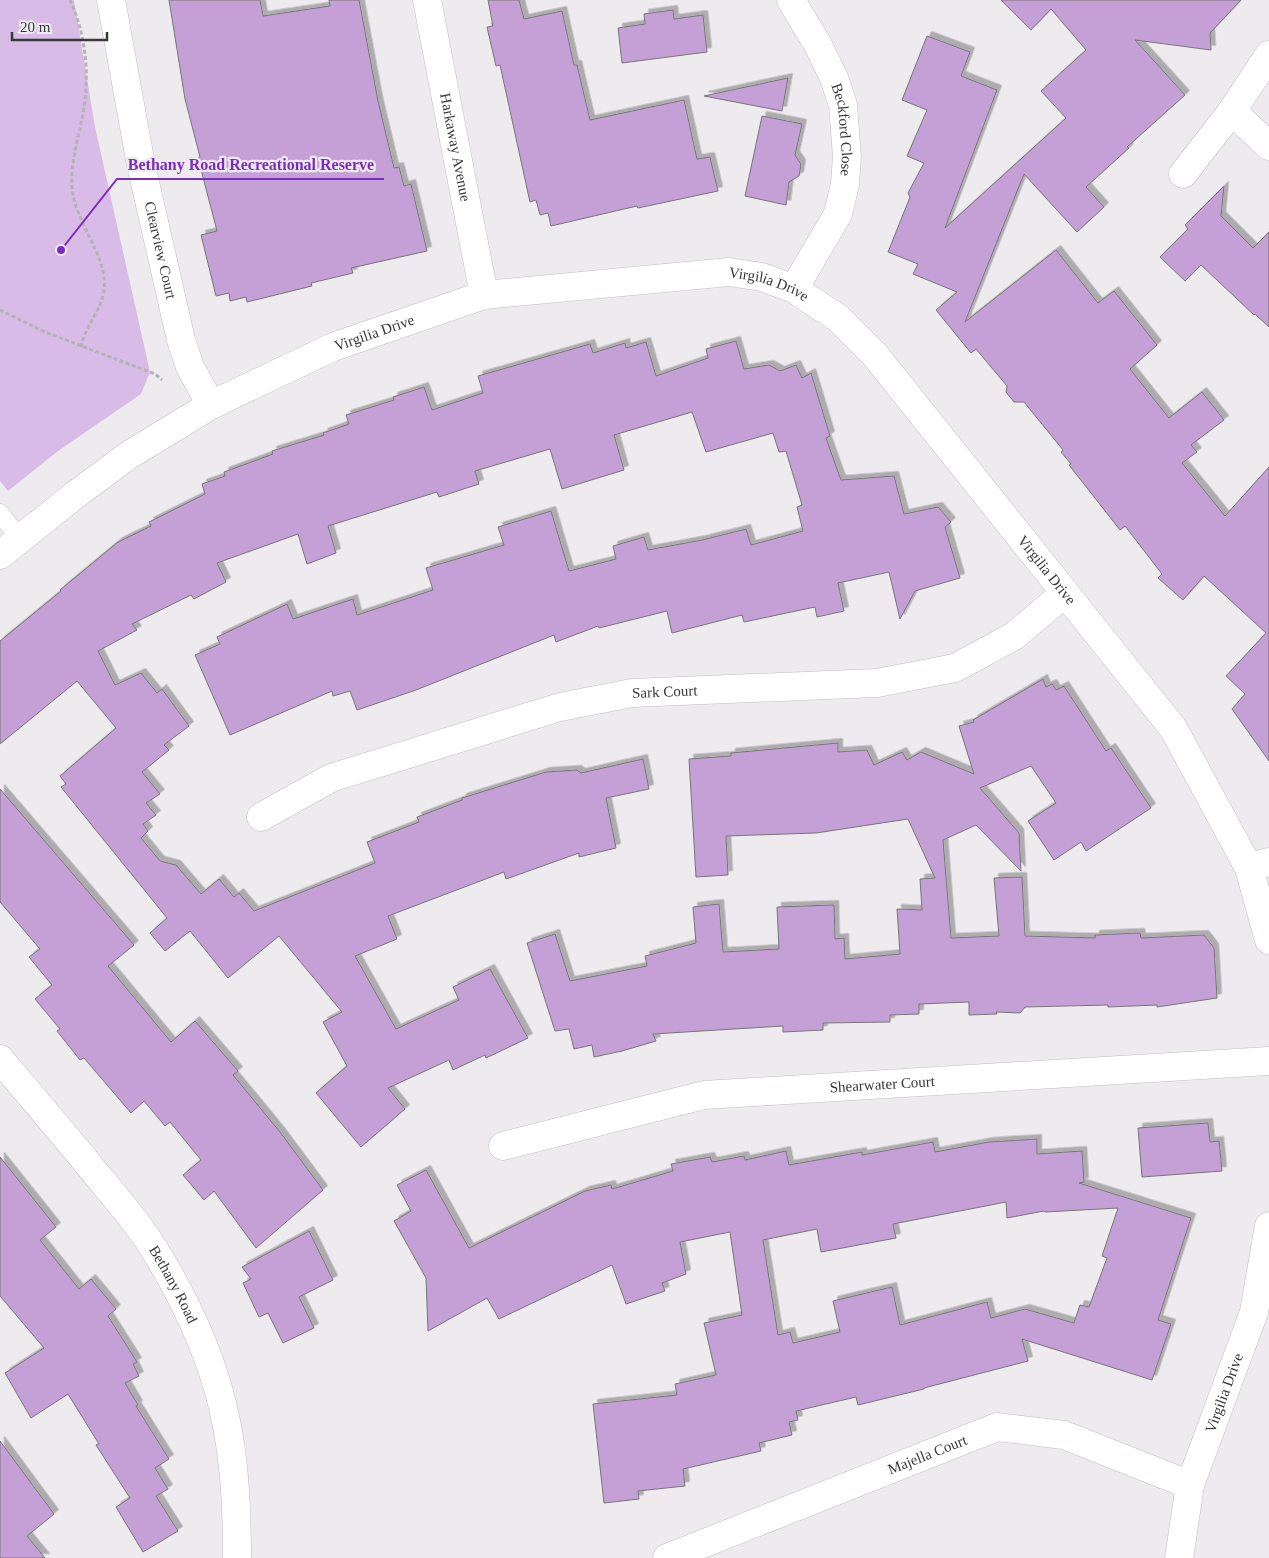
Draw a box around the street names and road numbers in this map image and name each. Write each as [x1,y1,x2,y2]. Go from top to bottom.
street label: Beckford Close [828,81,855,177]
street label: Harkaway Avenue [437,92,474,203]
street label: Clearview Court [142,200,180,301]
street label: Virgilia Drive [728,264,812,305]
street label: Virgilia Drive [332,312,417,354]
street label: Virgilia Drive [1015,532,1079,608]
street label: Sark Court [632,682,699,701]
street label: Shearwater Court [829,1073,936,1095]
street label: Bethany Road [146,1243,201,1326]
street label: Virgilia Drive [1202,1351,1246,1435]
street label: Majella Court [885,1431,970,1478]

